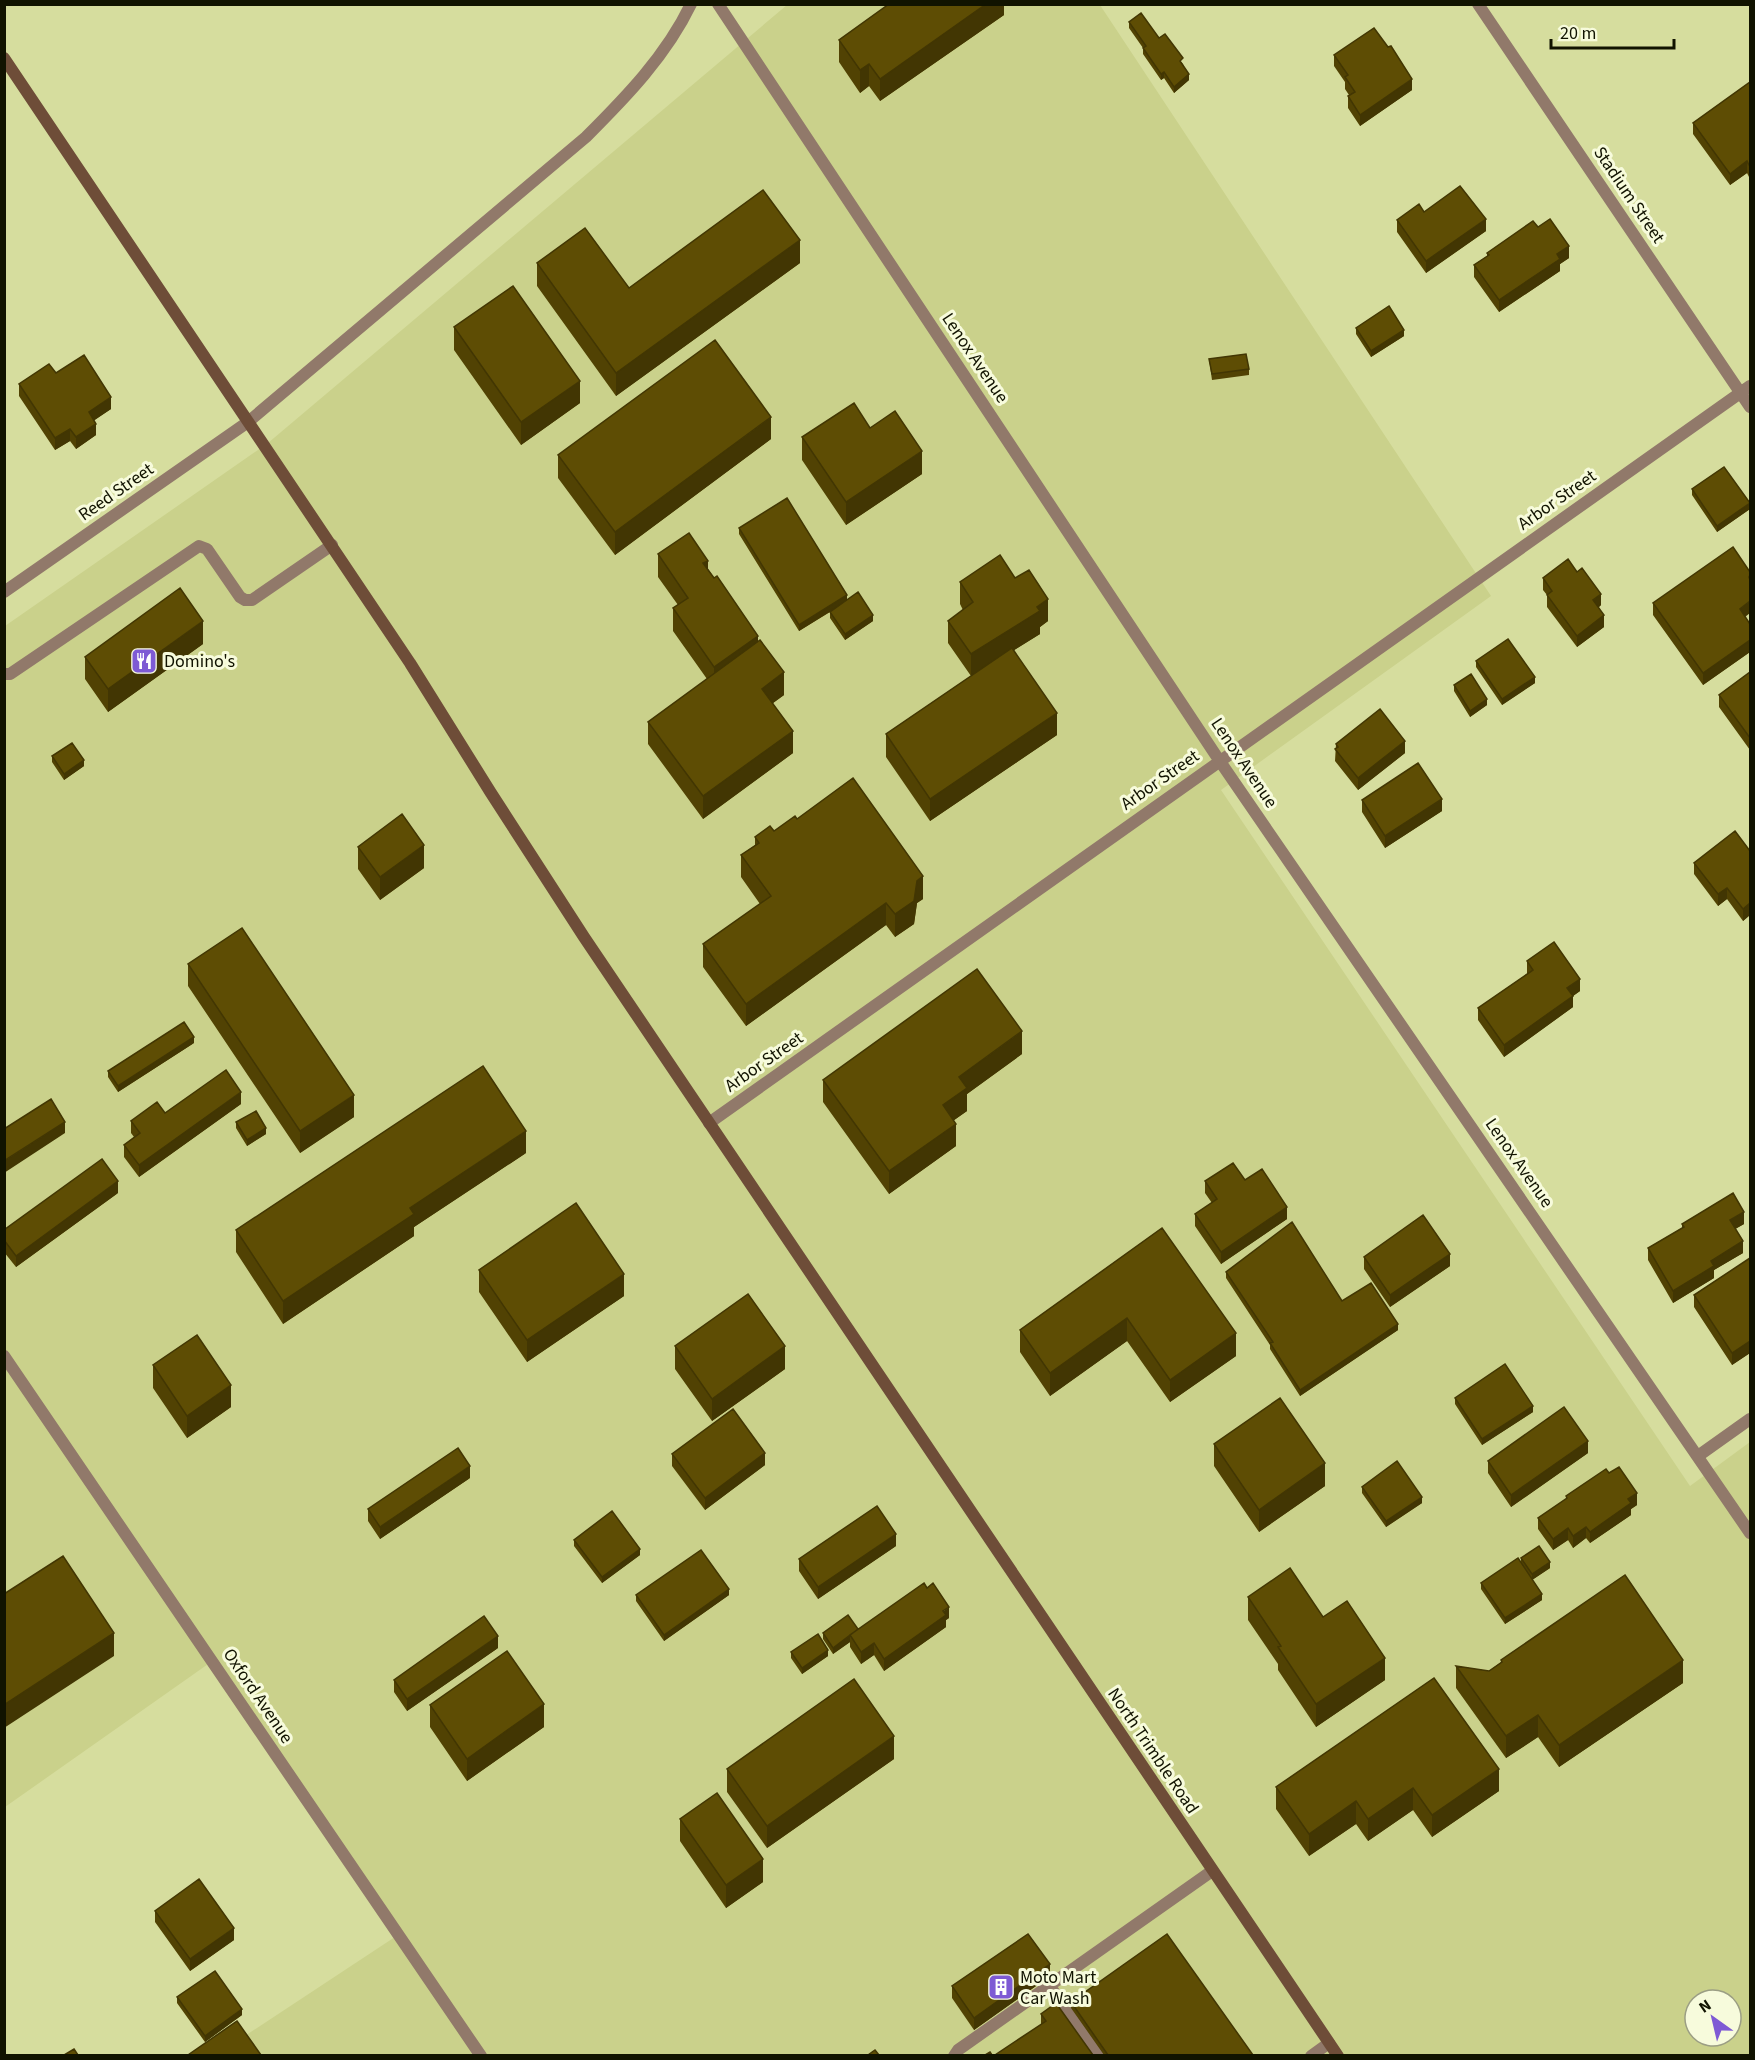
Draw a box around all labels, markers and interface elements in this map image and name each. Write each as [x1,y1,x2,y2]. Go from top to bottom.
scale bar [1551,12,1674,50]
text: 20 m [1560,21,1596,46]
street label: Stadium Street [1587,142,1671,248]
street label: Lenox Avenue [936,308,1014,408]
street label: Reed Street [73,457,159,527]
street label: Arbor Street [1513,464,1601,536]
restaurant icon: Domino's [129,646,159,676]
place label: Domino's [164,649,235,674]
street label: Lenox Avenue [1205,713,1283,813]
street label: Arbor Street [1116,744,1204,816]
street label: Arbor Street [720,1026,808,1098]
street label: Lenox Avenue [1479,1113,1559,1213]
street label: Oxford Avenue [217,1644,299,1749]
street label: North Trimble Road [1101,1683,1205,1819]
place label: Moto Mart Car Wash [1020,1965,1096,2011]
building icon: Moto Mart Car Wash [986,1972,1016,2002]
north arrow [1683,1988,1743,2048]
text: N [1695,1994,1716,2018]

